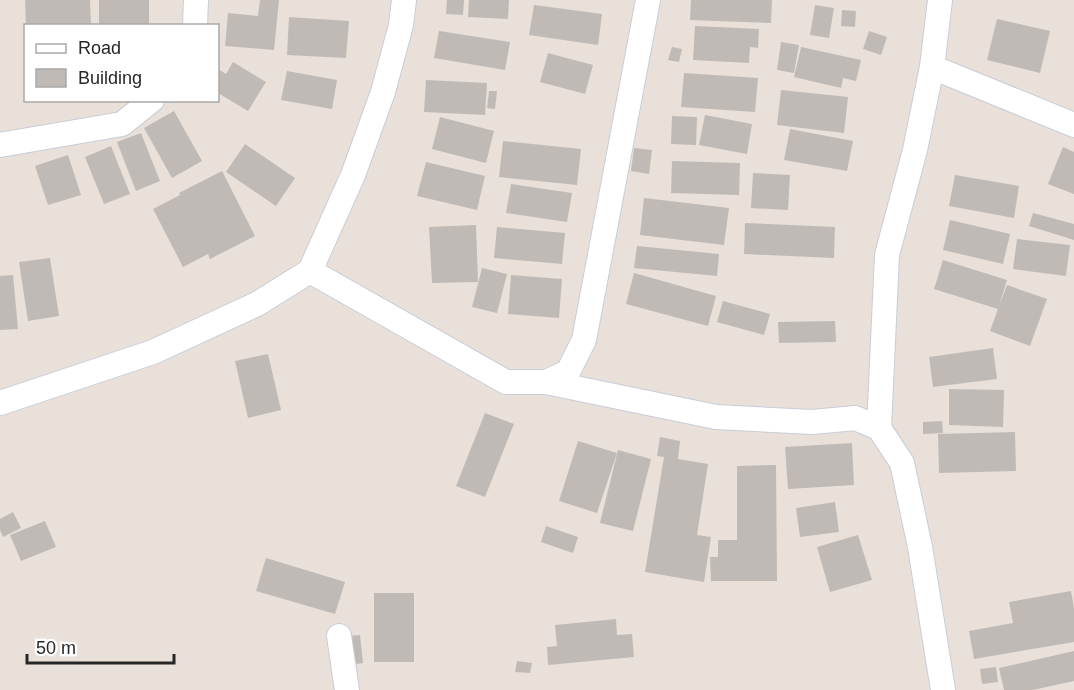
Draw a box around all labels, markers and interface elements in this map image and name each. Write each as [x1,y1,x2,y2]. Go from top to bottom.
legend [24,24,219,102]
text: Road [78,38,121,58]
text: Building [78,68,142,88]
scale bar [27,627,174,665]
text: 50 m [36,638,76,658]

